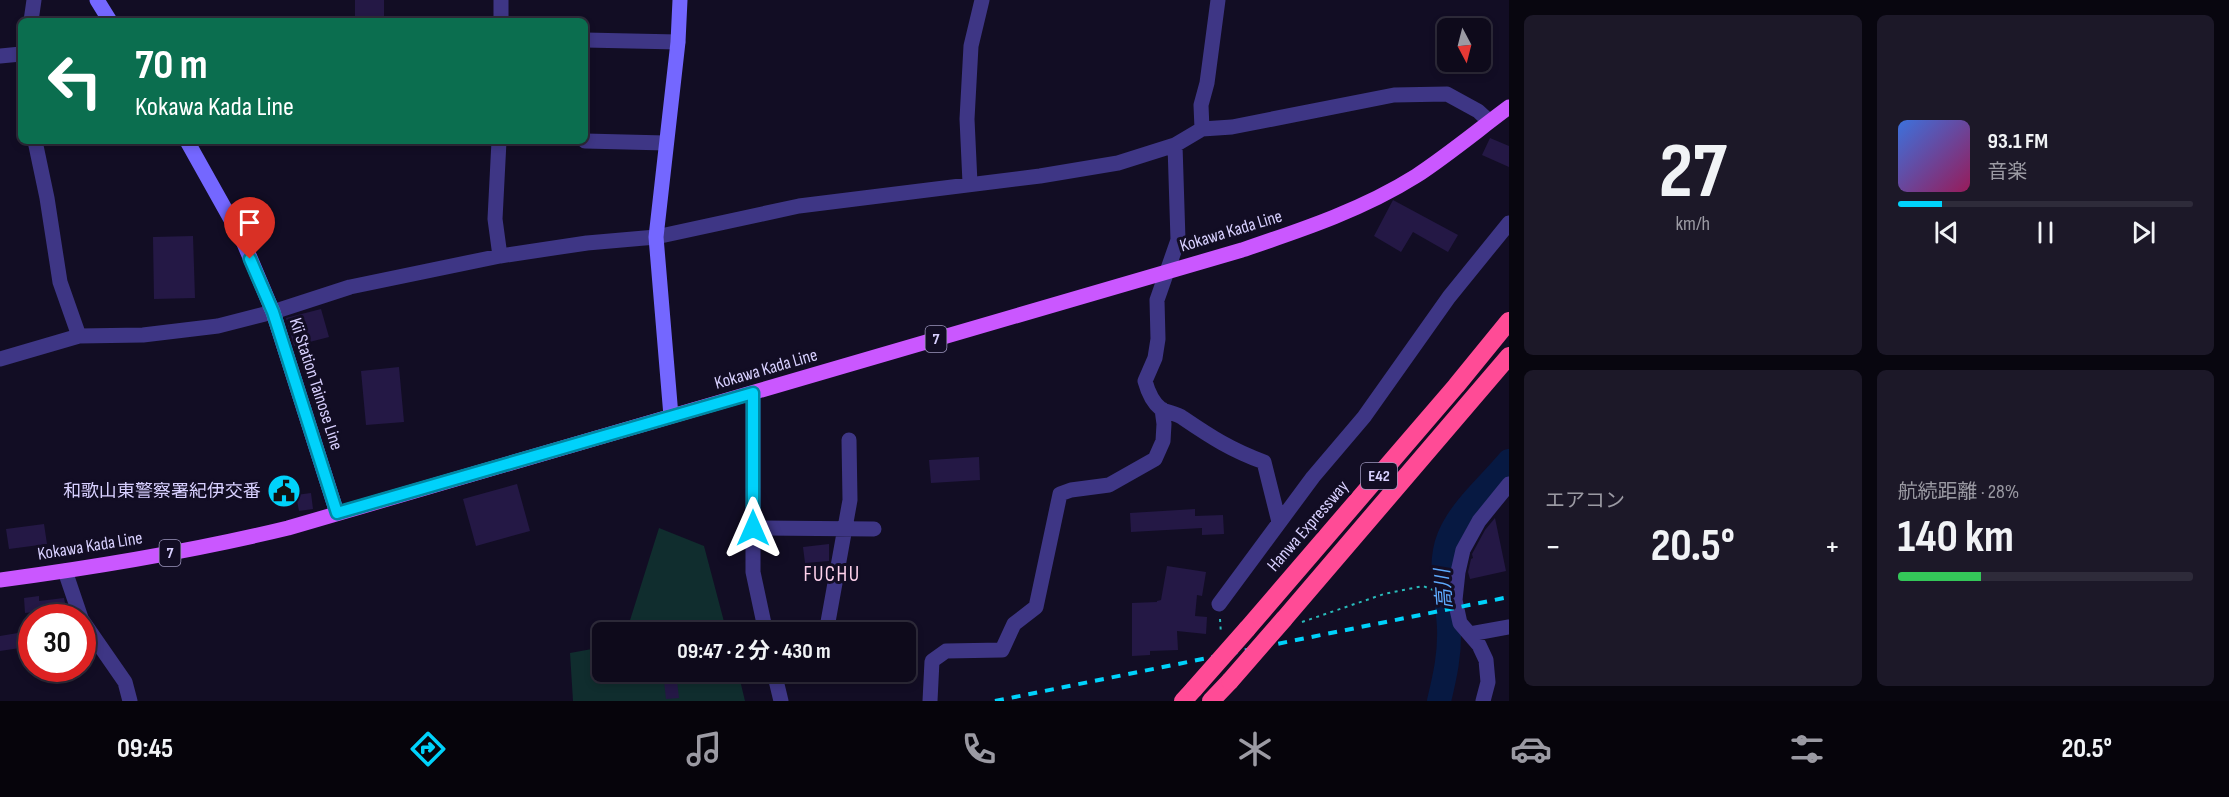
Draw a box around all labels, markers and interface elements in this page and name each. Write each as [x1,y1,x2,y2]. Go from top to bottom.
north arrow [1437,18,1491,72]
map controls [1437,18,1491,72]
text: 70 m [135,40,208,91]
icon: left [36,42,114,120]
text: Kokawa Kada Line [135,91,294,123]
text: 27 [1659,126,1727,219]
text: 93.1 FM [1988,128,2048,155]
text: 音楽 [1988,160,2028,184]
pin [224,197,275,259]
street label: Kokawa Kada Line [1177,205,1285,257]
icon: arrive [233,206,266,239]
text: km/h [1675,212,1710,236]
icon: previous [1930,216,1963,249]
icon: pause [2029,216,2062,249]
icon: next [2127,216,2160,249]
street label: Kii Station Tainose Line [285,315,347,453]
road number: 7 [926,326,946,352]
street label: Kokawa Kada Line [712,344,820,394]
road number: E42 [1361,463,1397,489]
public building icon: 和歌山東警察署紀伊交番 [266,473,302,509]
street label: Hanwa Expressway [1263,476,1353,576]
text: 航続距離 · 28% [1898,480,2019,504]
place label: 和歌山東警察署紀伊交番 [63,481,261,502]
text: エアコン [1545,489,1625,513]
position arrow [721,496,785,560]
text: 140 km [1898,510,2014,565]
text: 20.5° [1651,519,1735,574]
street label: Kokawa Kada Line [36,527,144,565]
text: − [1545,527,1561,567]
text: + [1824,527,1840,567]
road number: 7 [160,540,180,566]
district label: FUCHU [803,562,861,587]
water label: 高川 [1430,566,1457,610]
speed limit sign: 30 [18,604,96,682]
text: 09:47 · 2 分 · 430 m [677,638,831,665]
icon: directions [407,728,449,770]
icon: music [683,728,725,770]
icon: phone [958,728,1000,770]
icon: climate [1234,728,1276,770]
icon: car [1510,728,1552,770]
icon: filters [1786,728,1828,770]
text: 09:45 [117,733,173,765]
text: 20.5° [2061,733,2112,765]

